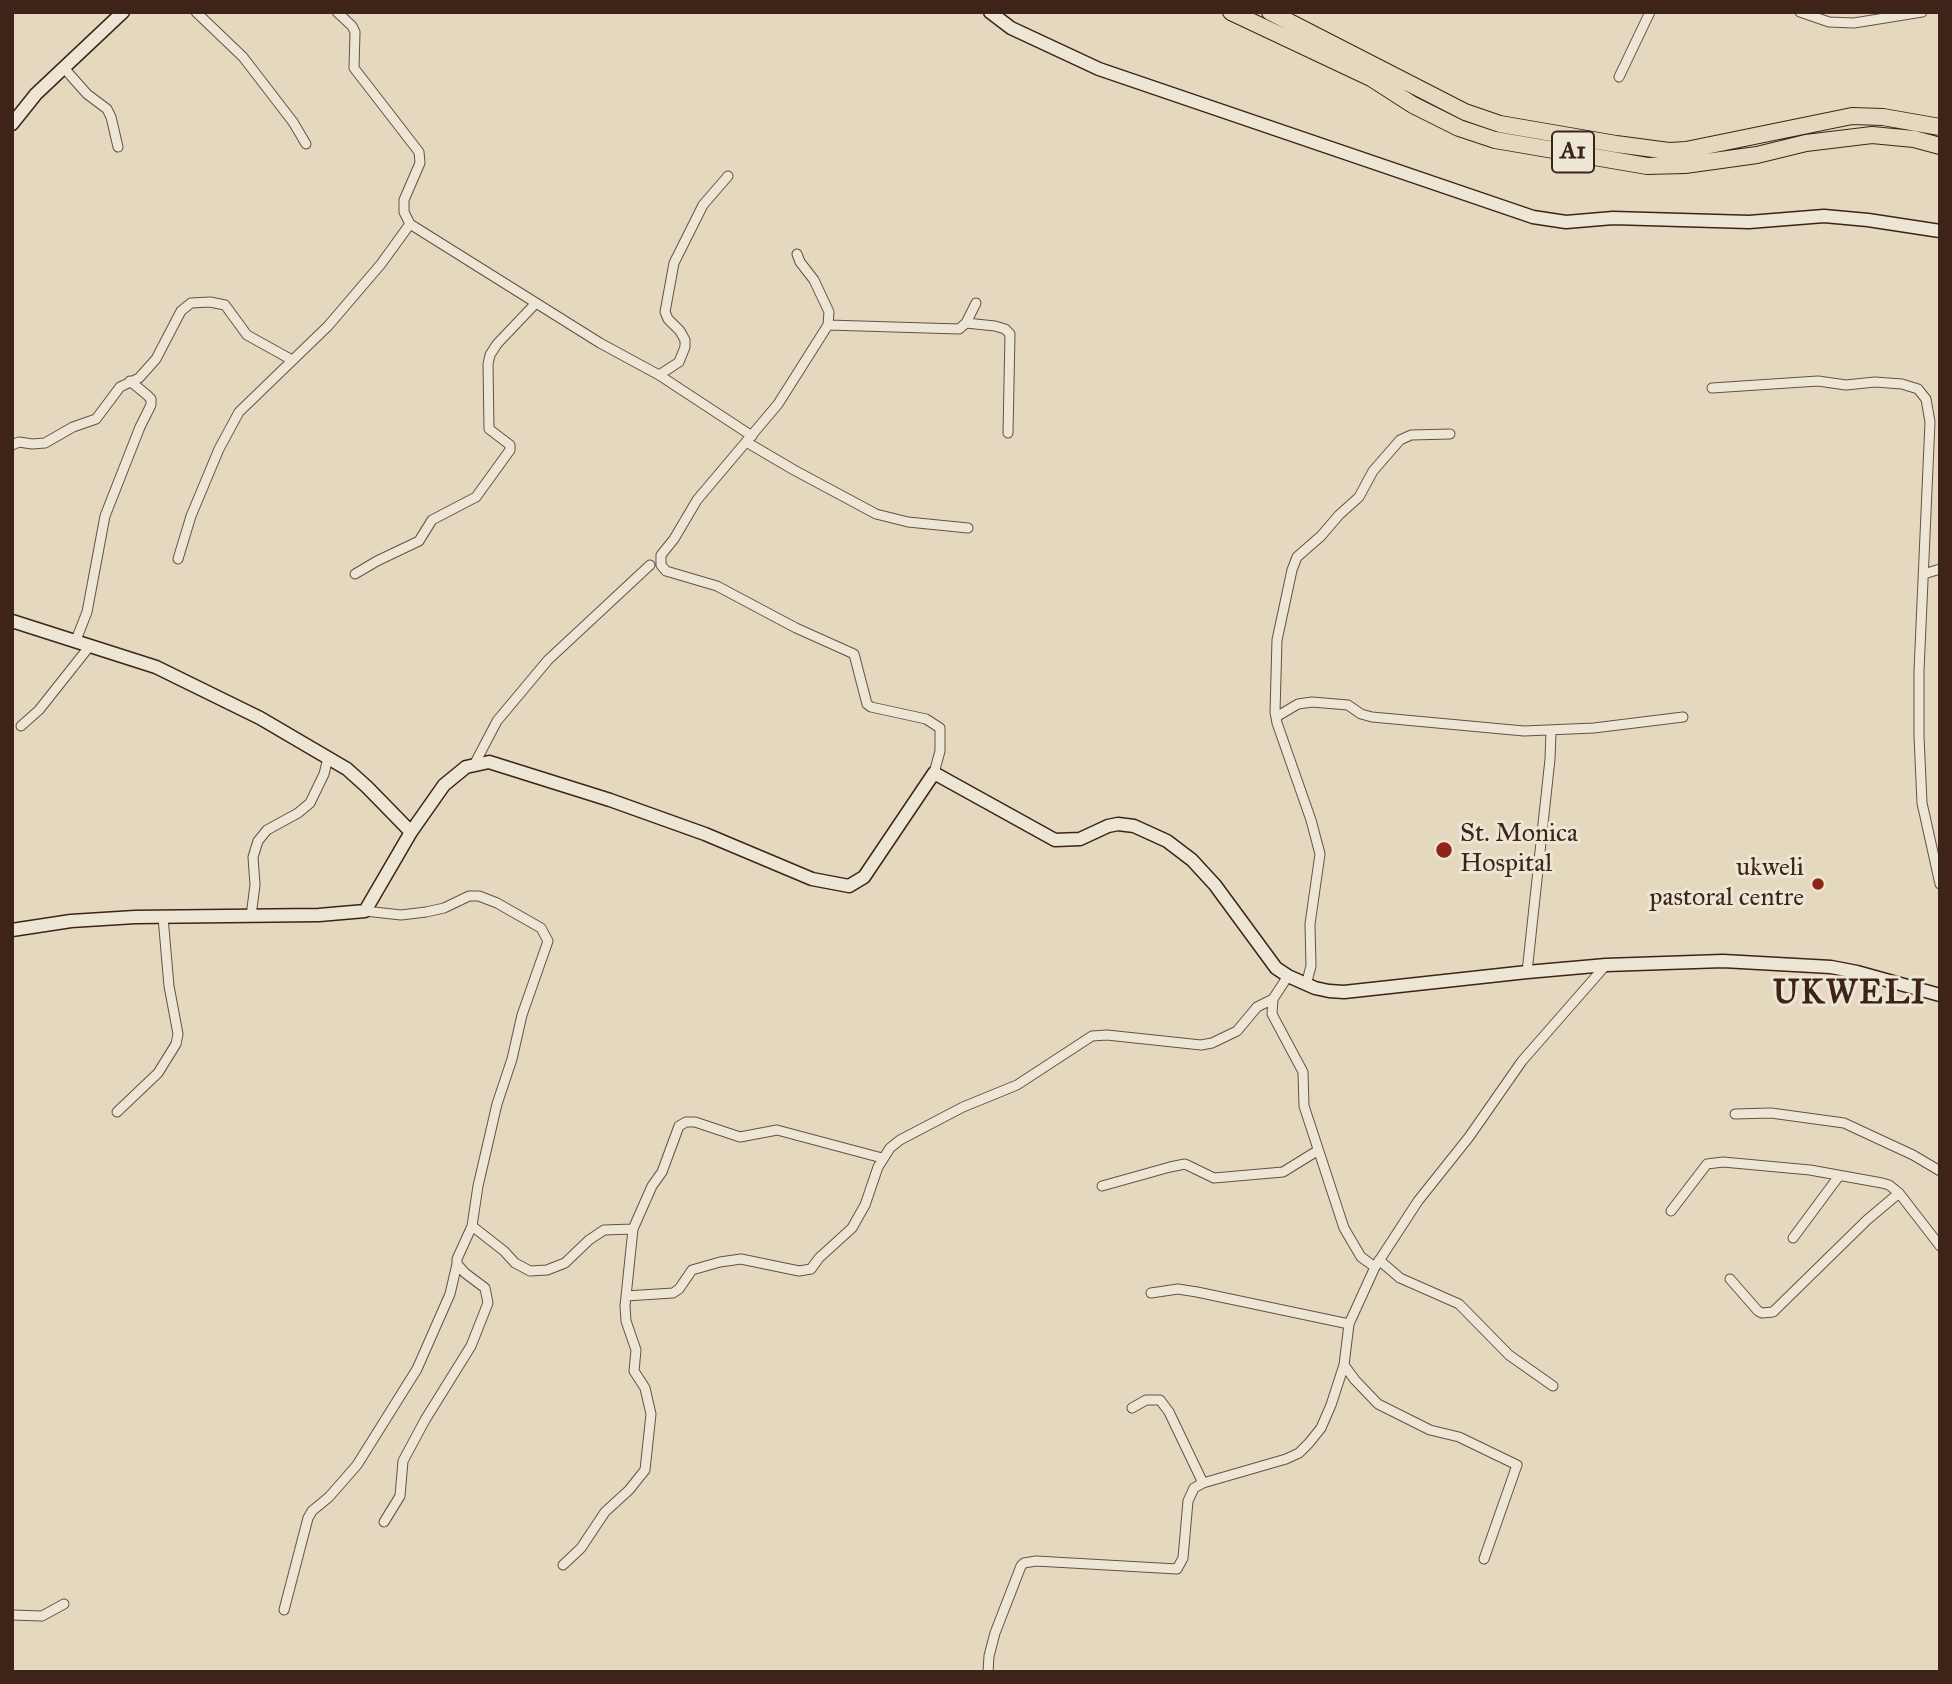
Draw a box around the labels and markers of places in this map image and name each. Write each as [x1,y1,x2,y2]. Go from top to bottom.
place label: St. Monica Hospital [1460,819,1578,880]
marker: St. Monica Hospital [1434,840,1454,860]
place label: ukweli pastoral centre [1649,853,1804,914]
marker: ukweli pastoral centre [1810,876,1826,892]

